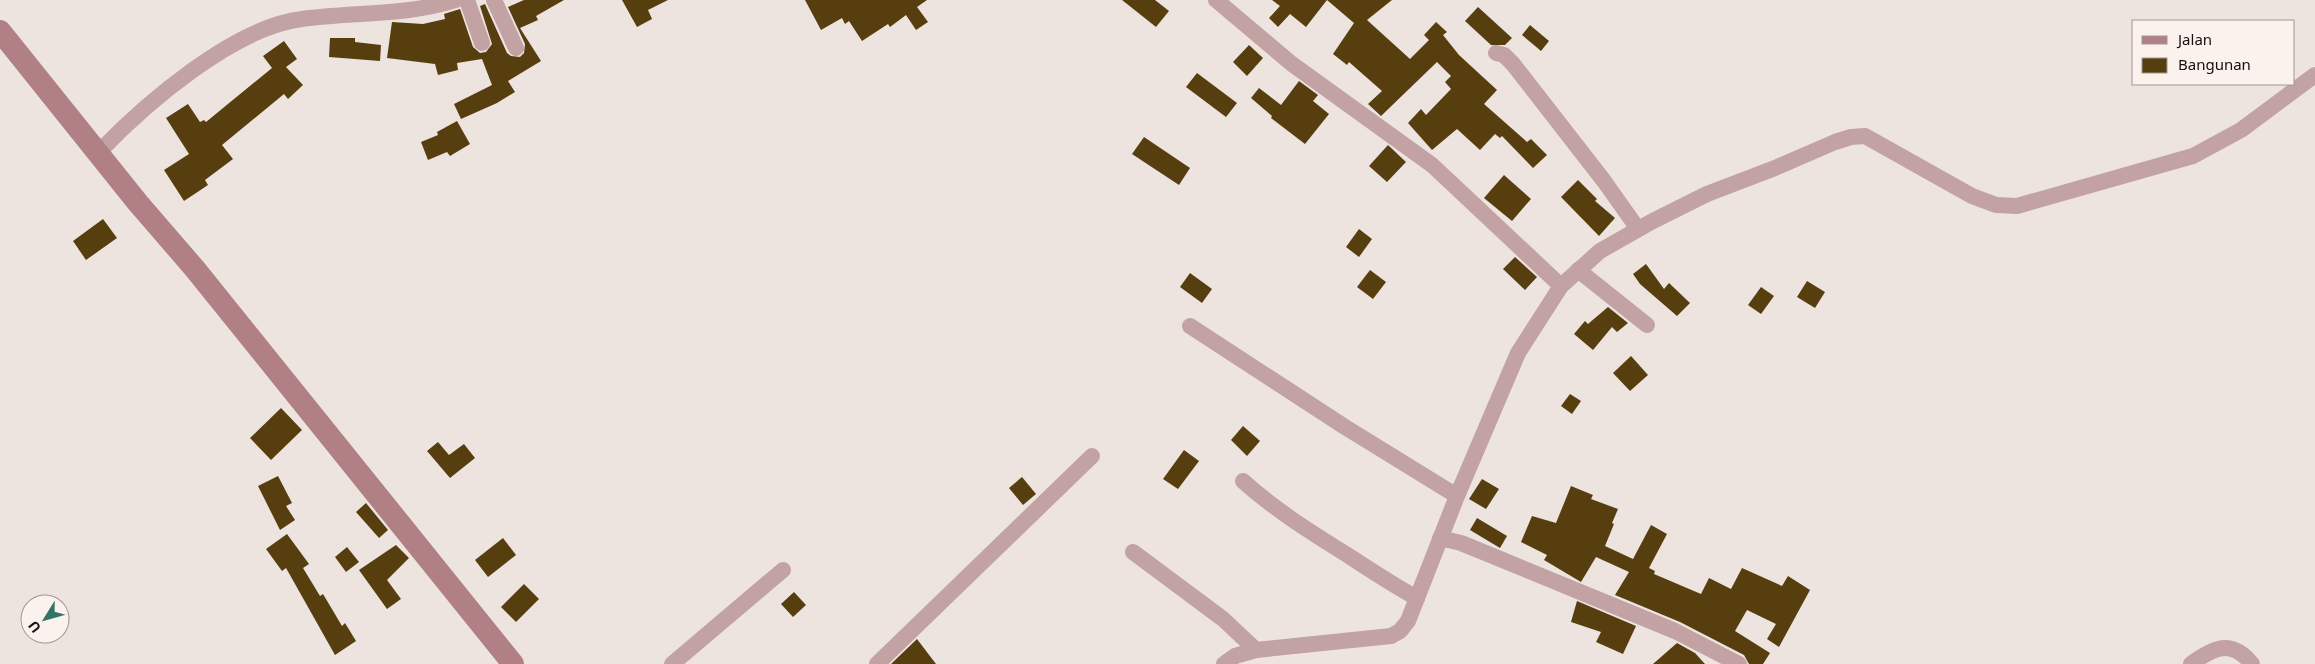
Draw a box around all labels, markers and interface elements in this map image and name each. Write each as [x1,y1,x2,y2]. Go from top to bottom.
legend [2132,20,2295,85]
text: Jalan [2176,29,2212,49]
text: Bangunan [2178,54,2251,74]
north arrow [20,594,70,644]
text: U [23,617,45,637]

